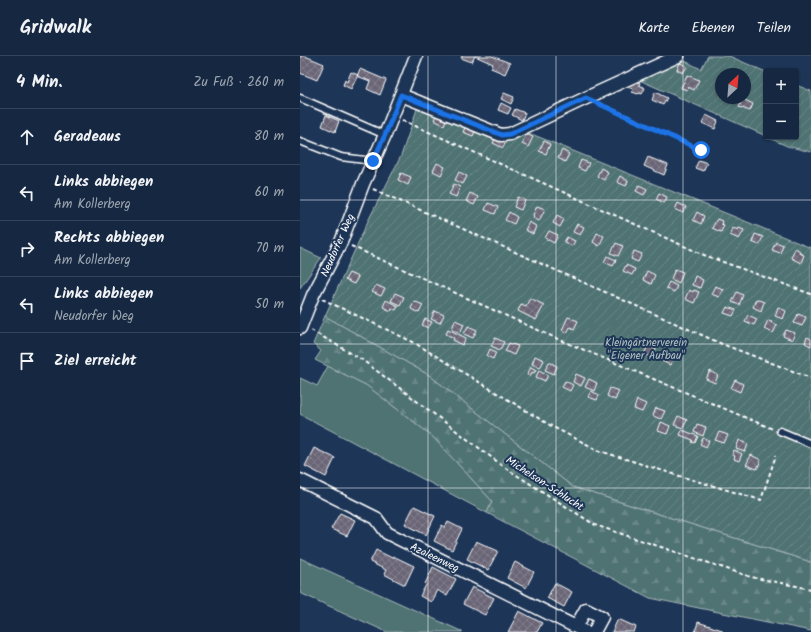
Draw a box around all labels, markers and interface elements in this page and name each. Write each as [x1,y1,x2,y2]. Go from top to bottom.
text: Gridwalk [20,13,91,43]
text: Karte [638,17,670,39]
text: Ebenen [692,17,735,39]
text: Teilen [757,17,791,39]
north arrow [715,68,751,104]
map controls [763,68,799,140]
button: + [763,68,799,104]
text: 4 Min. [16,69,63,96]
text: Zu Fuß · 260 m [193,72,284,93]
button: − [763,104,799,140]
text: Geradeaus [54,125,121,149]
icon: ahead [16,126,38,148]
text: 80 m [254,126,284,147]
route start [692,141,710,159]
route end [364,152,382,170]
text: Links abbiegen [54,170,153,194]
icon: left [16,182,38,204]
text: 60 m [255,182,284,203]
text: Am Kollerberg [54,194,131,215]
street label: Neudorfer Weg [316,211,360,280]
text: Rechts abbiegen [54,226,164,250]
icon: right [16,238,38,260]
text: 70 m [256,238,284,259]
text: Am Kollerberg [54,250,131,271]
text: Links abbiegen [54,282,153,306]
icon: left [16,294,38,316]
text: 50 m [255,294,284,315]
text: Neudorfer Weg [54,306,134,327]
park label: Kleingärtnerverein "Eigener Aufbau" [605,334,687,365]
text: Ziel erreicht [54,349,137,373]
icon: arrive [16,350,38,372]
street label: Michelson-Schlucht [502,452,588,516]
street label: Azaleenweg [407,538,462,578]

